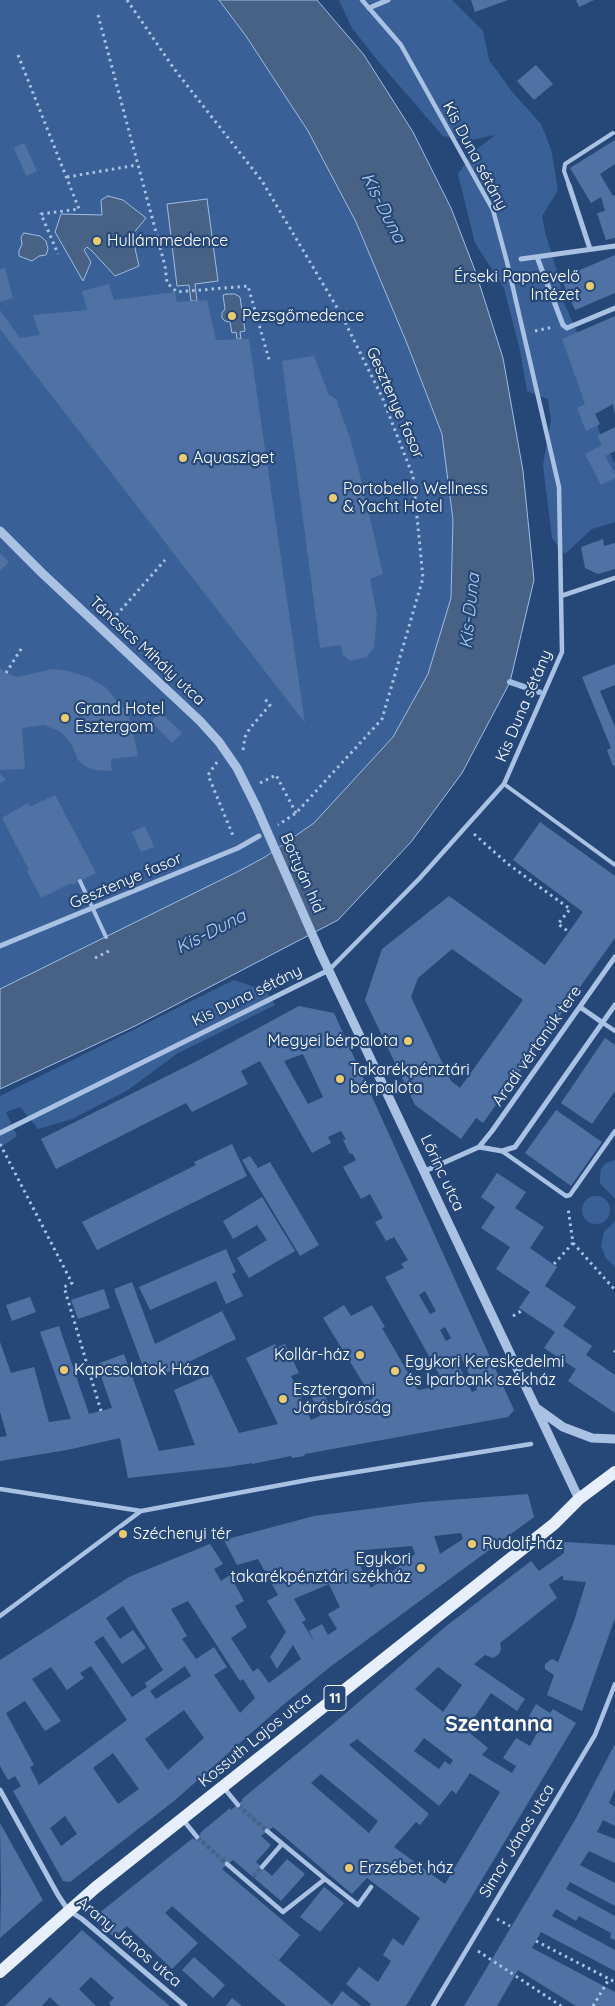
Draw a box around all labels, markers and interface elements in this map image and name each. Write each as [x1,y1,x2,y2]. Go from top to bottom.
street label: Kis Duna sétány [438,99,512,213]
water label: Kis-Duna [356,169,410,247]
place label: Hullámmedence [107,231,228,251]
marker: Hullámmedence [91,235,103,247]
place label: Érseki Papnevelő Intézet [454,267,580,305]
marker: Érseki Papnevelő Intézet [584,280,596,292]
place label: Pezsgőmedence [242,306,364,326]
marker: Pezsgőmedence [226,310,238,322]
street label: Gesztenye fasor [362,344,428,462]
place label: Aquasziget [193,448,275,468]
marker: Aquasziget [177,452,189,464]
place label: Portobello Wellness & Yacht Hotel [343,479,488,517]
marker: Portobello Wellness & Yacht Hotel [327,492,339,504]
water label: Kis-Duna [455,572,485,650]
street label: Táncsics Mihály utca [85,592,209,710]
street label: Kis Duna sétány [492,647,556,765]
place label: Grand Hotel Esztergom [75,699,164,737]
marker: Grand Hotel Esztergom [59,712,71,724]
street label: Bottyán híd [276,830,328,916]
street label: Gesztenye fasor [67,849,185,913]
water label: Kis-Duna [172,905,250,959]
street label: Kis Duna sétány [189,961,305,1031]
street label: Aradi vértanúk tere [488,982,586,1110]
place label: Megyei bérpalota [267,1031,398,1051]
marker: Megyei bérpalota [402,1035,414,1047]
place label: Takarékpénztári bérpalota [350,1060,470,1098]
marker: Takarékpénztári bérpalota [334,1073,346,1085]
street label: Lőrinc utca [416,1132,468,1214]
place label: Kollár-ház [274,1345,350,1365]
marker: Kollár-ház [354,1349,366,1361]
place label: Egykori Kereskedelmi és Iparbank székház [405,1352,564,1390]
place label: Kapcsolatok Háza [74,1360,210,1380]
marker: Kapcsolatok Háza [58,1364,70,1376]
marker: Egykori Kereskedelmi és Iparbank székház [389,1365,401,1377]
place label: Esztergomi Járásbíróság [293,1380,391,1418]
marker: Esztergomi Járásbíróság [277,1393,289,1405]
place label: Széchenyi tér [133,1524,232,1544]
marker: Széchenyi tér [117,1528,129,1540]
place label: Rudolf-ház [482,1534,563,1554]
marker: Rudolf-ház [466,1538,478,1550]
place label: Egykori takarékpénztári székház [231,1549,411,1587]
marker: Egykori takarékpénztári székház [415,1562,427,1574]
road number: 11 [324,1686,346,1710]
street label: Kossuth Lajos utca [195,1689,315,1791]
district label: Szentanna [445,1712,553,1738]
street label: Simor János utca [475,1781,559,1901]
place label: Erzsébet ház [359,1858,453,1878]
marker: Erzsébet ház [343,1862,355,1874]
street label: Arany János utca [73,1893,185,1991]

